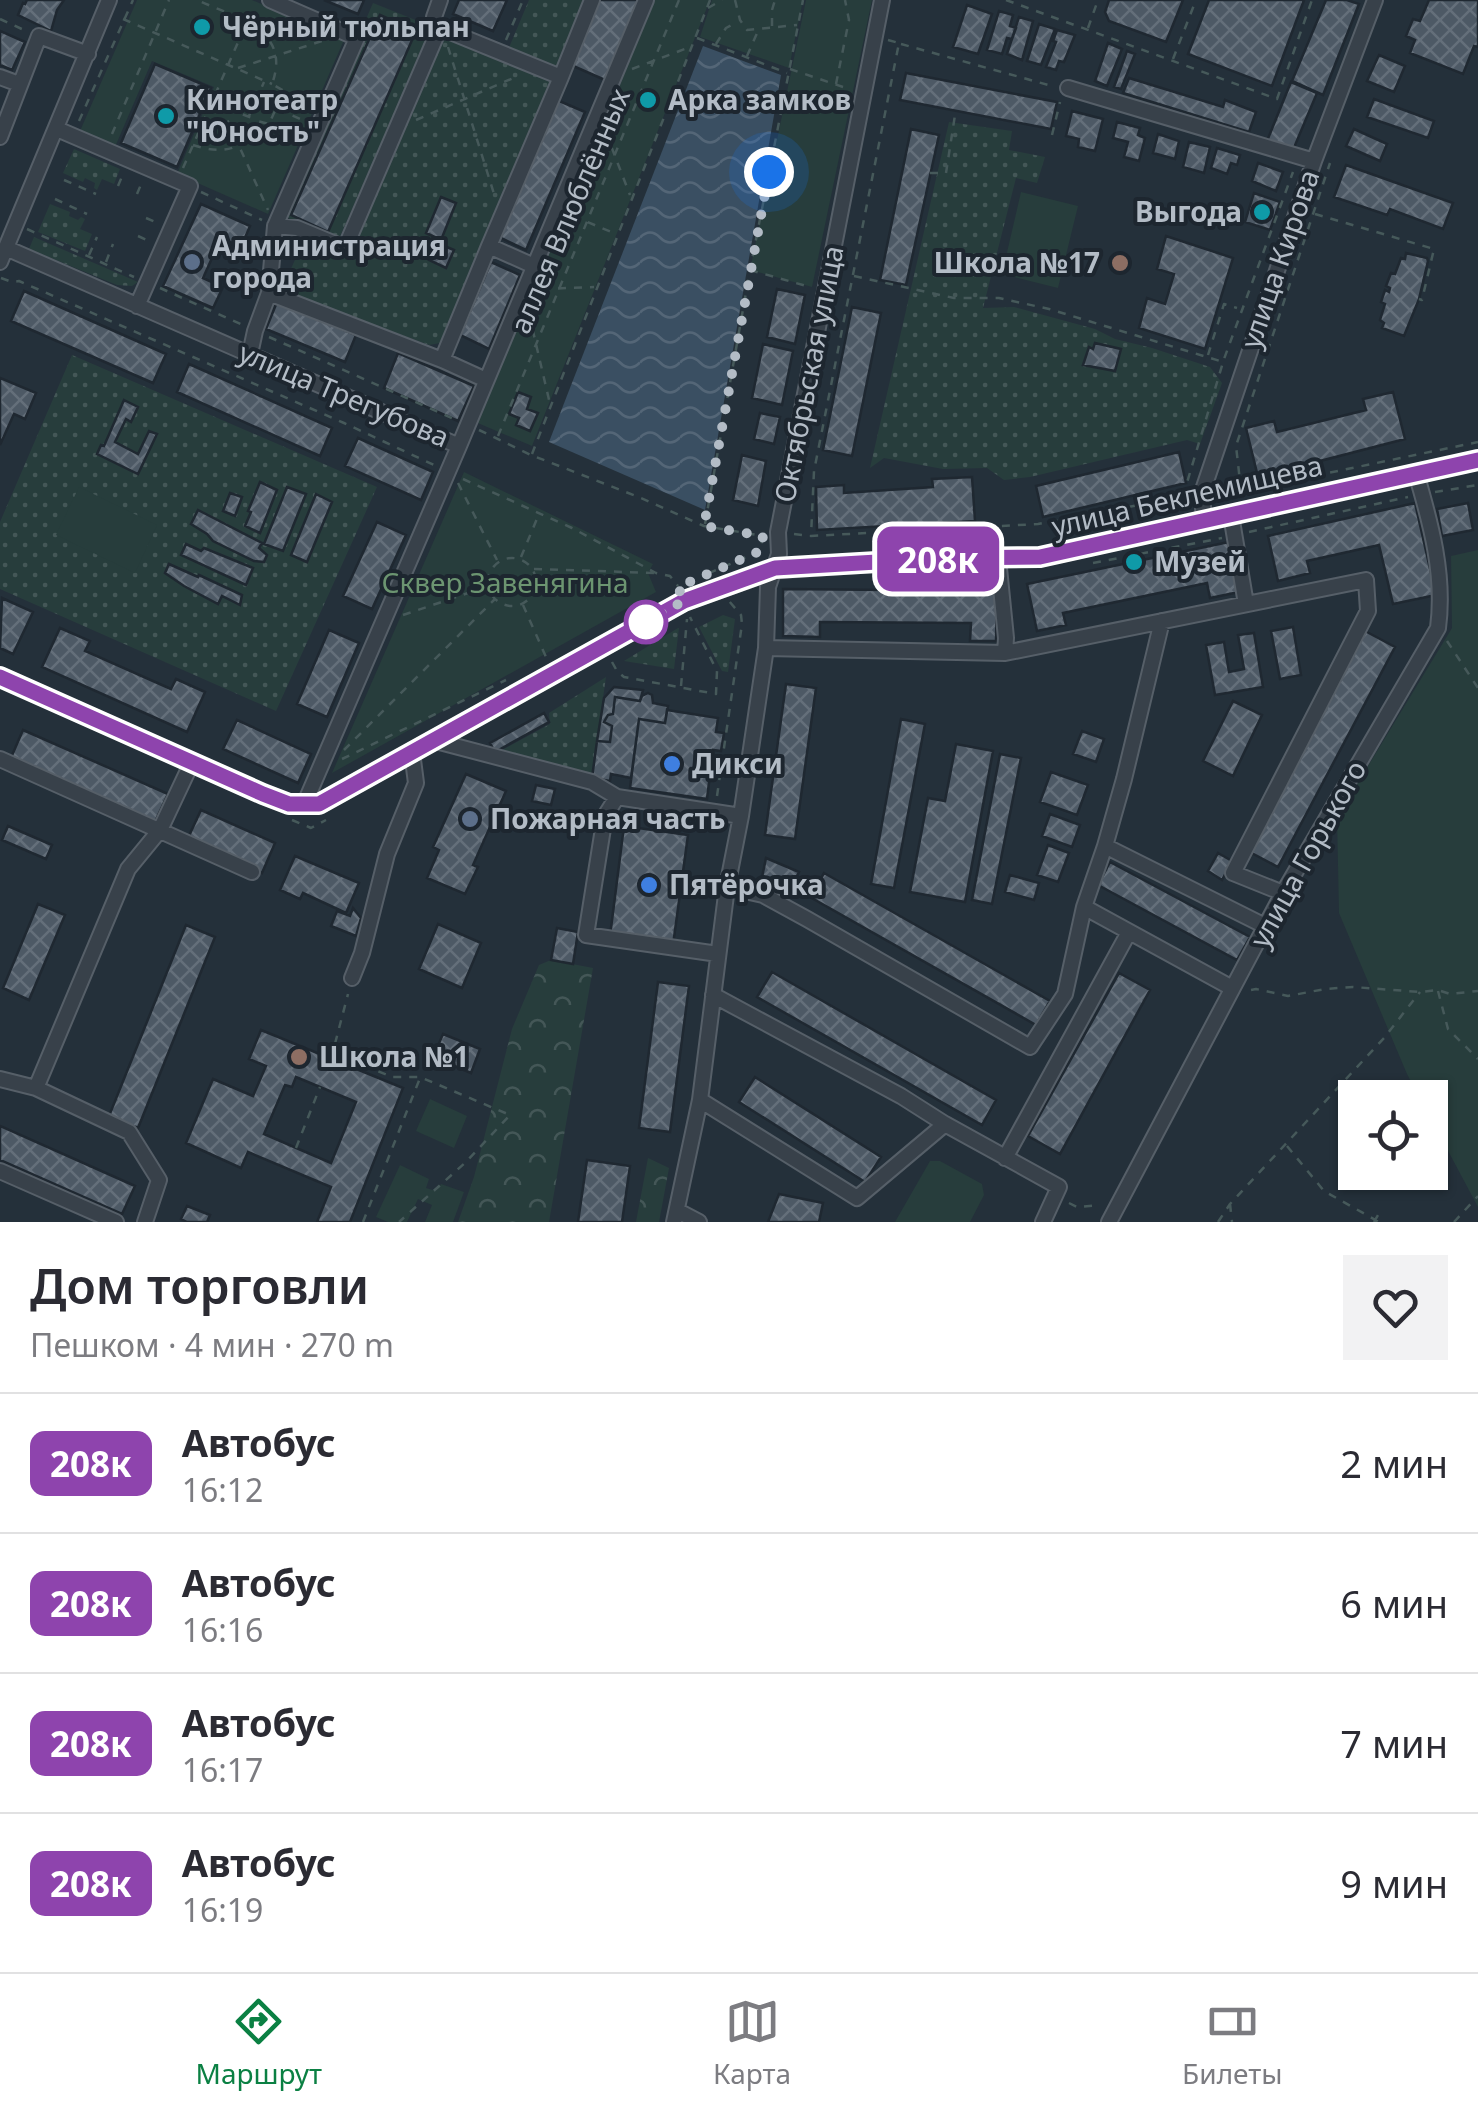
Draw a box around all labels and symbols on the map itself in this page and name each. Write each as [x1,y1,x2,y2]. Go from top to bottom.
place label: Чёрный тюльпан [222,7,470,45]
marker: Чёрный тюльпан [191,16,213,38]
place label: Кинотеатр "Юность" [186,80,338,150]
place label: Арка замков [668,80,851,118]
street label: аллея Влюблённых [500,82,638,339]
marker: Арка замков [637,89,659,111]
marker: Кинотеатр "Юность" [155,105,177,127]
your location [744,147,794,197]
street label: улица Кирова [1231,164,1327,353]
place label: Выгода [1135,192,1242,230]
marker: Выгода [1251,201,1273,223]
place label: Администрация города [212,226,446,296]
street label: Октябрьская улица [764,242,852,505]
place label: Школа №17 [934,243,1100,281]
marker: Администрация города [181,251,203,273]
marker: Школа №17 [1109,252,1131,274]
street label: улица Трегубова [233,333,455,456]
street label: улица Беклемищева [1048,445,1326,545]
line badge: 208к [868,526,1008,592]
place label: Музей [1154,542,1246,580]
marker: Музей [1123,551,1145,573]
park label: Сквер Завенягина [381,563,629,601]
unlabelled marker [625,601,667,643]
place label: Дикси [692,744,783,782]
marker: Дикси [661,753,683,775]
street label: улица Горького [1240,753,1374,954]
place label: Пожарная часть [490,799,725,837]
marker: Пожарная часть [459,808,481,830]
place label: Пятёрочка [669,865,824,903]
marker: Пятёрочка [638,874,660,896]
place label: Школа №1 [319,1037,469,1075]
marker: Школа №1 [288,1046,310,1068]

